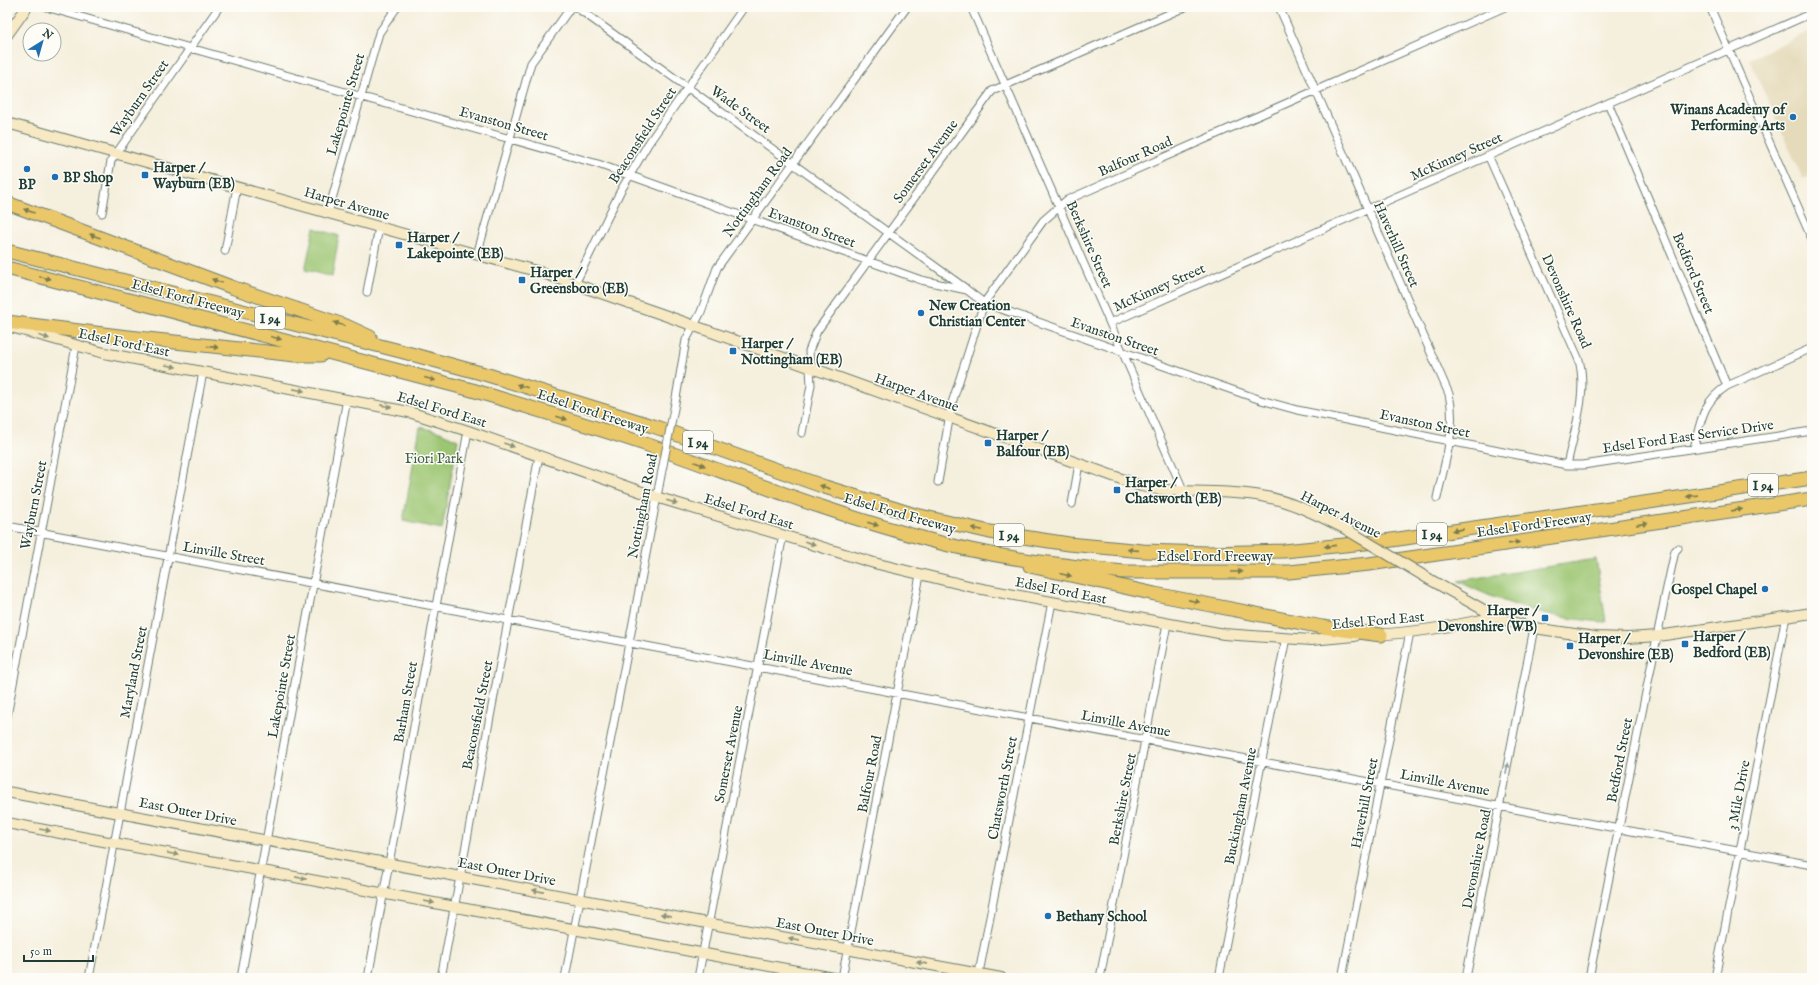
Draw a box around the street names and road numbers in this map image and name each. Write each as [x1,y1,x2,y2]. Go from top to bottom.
street label: Lakepointe Street [323,51,369,157]
street label: Wayburn Street [107,56,173,141]
street label: Wade Street [707,82,774,138]
street label: Beaconsfield Street [605,84,681,187]
street label: Evanston Street [457,103,550,145]
street label: Somerset Avenue [889,116,963,207]
street label: McKinney Street [1408,129,1505,185]
street label: Balfour Road [1096,132,1176,181]
street label: Nottingham Road [719,144,797,241]
street label: Harper Avenue [302,183,392,225]
street label: Berkshire Street [1062,198,1116,291]
street label: Haverhill Street [1369,199,1423,290]
street label: Evanston Street [765,204,858,252]
street label: Bedford Street [1668,230,1718,317]
street label: Devonshire Road [1537,252,1595,352]
street label: McKinney Street [1111,260,1208,316]
street label: Edsel Ford Freeway [129,275,246,323]
road number: I 94 [255,307,285,329]
street label: Evanston Street [1068,314,1161,360]
street label: Edsel Ford East [77,325,171,361]
street label: Harper Avenue [872,369,962,417]
street label: Edsel Ford Freeway [535,385,651,438]
street label: Edsel Ford East [395,388,489,432]
street label: Evanston Street [1378,406,1472,442]
street label: Edsel Ford East Service Drive [1601,416,1775,458]
road number: I 94 [683,431,713,453]
street label: Nottingham Road [624,452,662,560]
street label: Wayburn Street [17,459,51,551]
road number: I 94 [1748,474,1778,496]
street label: Harper Avenue [1297,487,1384,543]
street label: Edsel Ford Freeway [841,489,958,539]
street label: Edsel Ford East [702,490,796,534]
street label: Edsel Ford Freeway [1475,508,1593,542]
road number: I 94 [1417,523,1447,545]
road number: I 94 [994,524,1024,546]
street label: Linville Street [181,538,266,570]
street label: Edsel Ford Freeway [1157,548,1273,566]
street label: Edsel Ford East [1014,573,1108,609]
street label: Edsel Ford East [1331,608,1425,634]
street label: Maryland Street [116,624,152,720]
street label: Lakepointe Street [264,633,300,740]
street label: Linville Avenue [762,645,855,681]
street label: Beaconsfield Street [459,659,497,772]
street label: Barham Street [390,660,422,744]
street label: Somerset Avenue [711,703,747,805]
street label: Linville Avenue [1080,706,1173,742]
street label: Bedford Street [1603,716,1637,804]
street label: Balfour Road [854,733,886,815]
street label: Chatsworth Street [984,735,1022,841]
street label: Buckingham Avenue [1221,746,1261,866]
street label: Berkshire Street [1105,751,1141,847]
street label: Haverhill Street [1347,756,1383,850]
street label: 3 Mile Drive [1723,758,1755,832]
street label: Linville Avenue [1399,765,1492,801]
street label: East Outer Drive [137,794,239,830]
street label: Devonshire Road [1459,807,1496,911]
street label: East Outer Drive [456,854,558,890]
street label: East Outer Drive [774,914,876,950]

